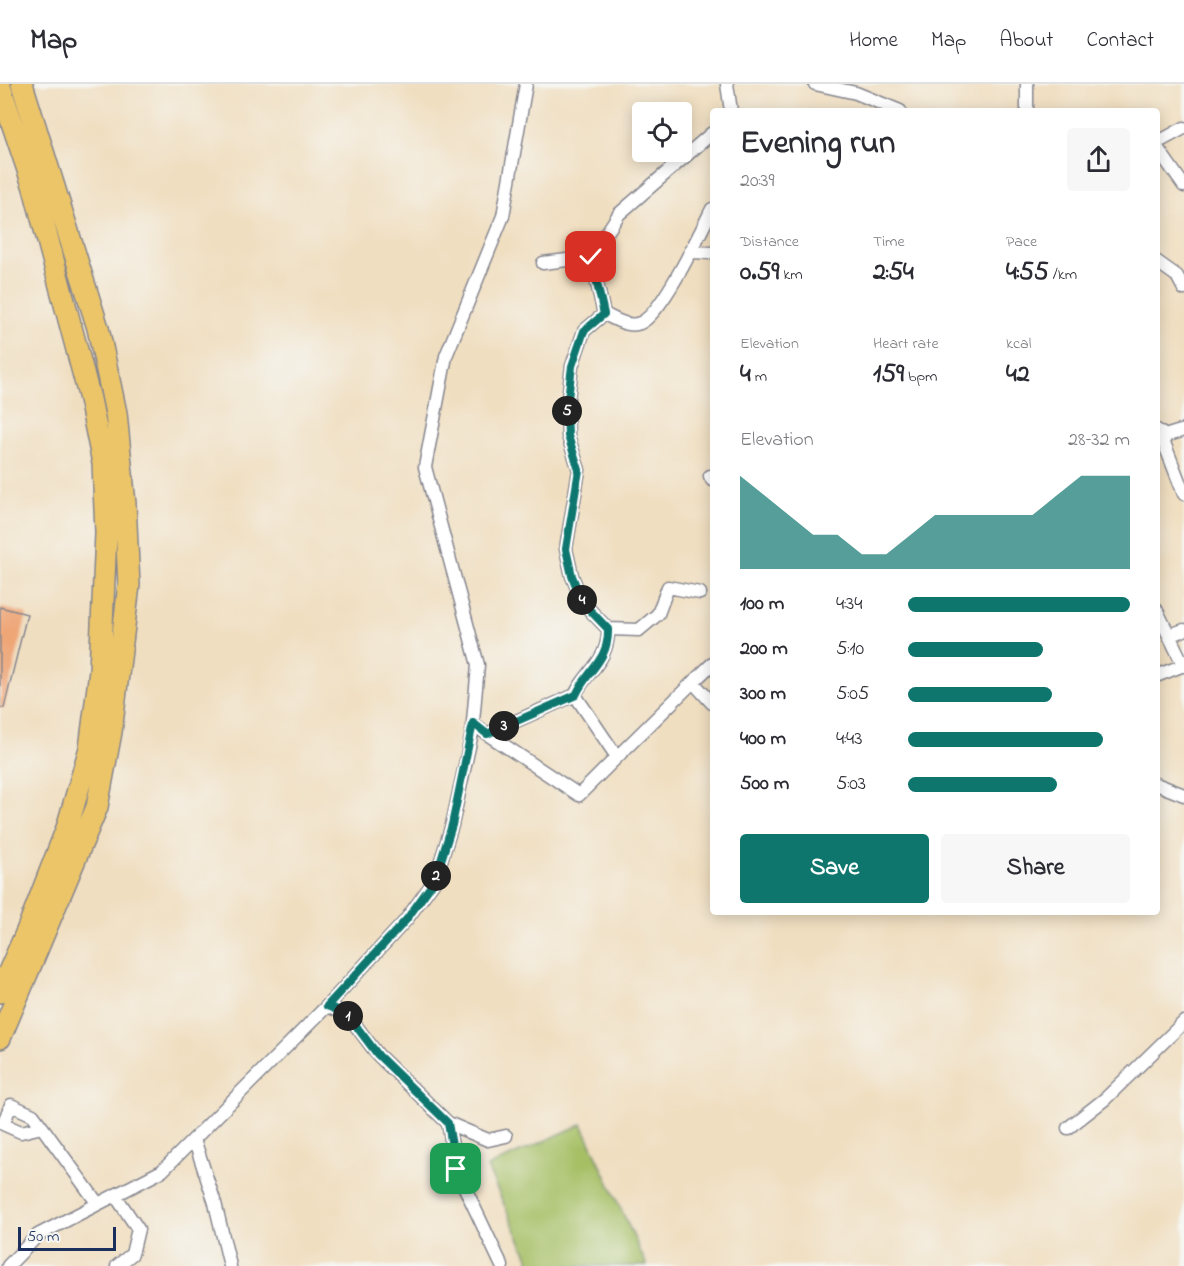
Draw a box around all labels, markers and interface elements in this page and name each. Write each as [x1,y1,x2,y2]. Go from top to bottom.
text: Map [30,21,77,62]
text: Home [849,26,898,56]
text: Map [931,26,966,56]
text: About [999,26,1053,56]
text: Contact [1086,26,1154,56]
map controls [632,102,692,162]
button: locate [632,102,692,162]
text: Evening run [740,120,895,168]
button: share [1067,128,1130,191]
text: 20:39 [740,167,775,196]
text: Distance [740,230,799,254]
text: Time [873,230,905,254]
text: Pace [1006,230,1037,254]
pin [565,231,616,282]
icon: check [574,240,607,273]
text: 0.59 [740,254,779,292]
text: 2:54 [873,254,914,292]
text: 4:55 [1006,254,1049,292]
text: km [779,263,803,287]
text: /km [1049,263,1077,287]
text: Elevation [740,332,799,356]
text: Heart rate [873,332,939,356]
text: kcal [1006,332,1031,356]
text: 4 [740,356,751,394]
text: 159 [873,356,904,394]
text: 42 [1006,356,1030,394]
text: m [751,365,767,389]
text: bpm [904,365,938,389]
pin: 5 [552,396,582,426]
text: 5 [562,399,572,423]
text: Elevation [740,426,814,455]
text: 28–32 m [1068,426,1130,455]
pin: 4 [567,585,597,615]
text: 4 [579,588,585,612]
text: 100 m [740,590,784,619]
text: 4:34 [836,590,862,619]
text: 200 m [740,635,788,664]
text: 5:10 [836,635,864,664]
text: 300 m [740,680,786,709]
text: 5:05 [836,680,869,709]
pin: 3 [489,711,519,741]
text: 3 [501,714,507,738]
text: 400 m [740,725,786,754]
text: 4:43 [836,725,862,754]
text: 500 m [740,770,789,799]
text: 5:03 [836,770,866,799]
button: Save [740,834,929,903]
button: Share [941,834,1130,903]
pin: 2 [421,861,451,891]
text: 2 [432,864,440,888]
pin: 1 [333,1001,363,1031]
text: 1 [345,1004,351,1028]
pin [430,1143,481,1194]
icon: arrive [439,1152,472,1185]
scale bar [18,1224,116,1252]
text: 50 m [27,1225,59,1249]

